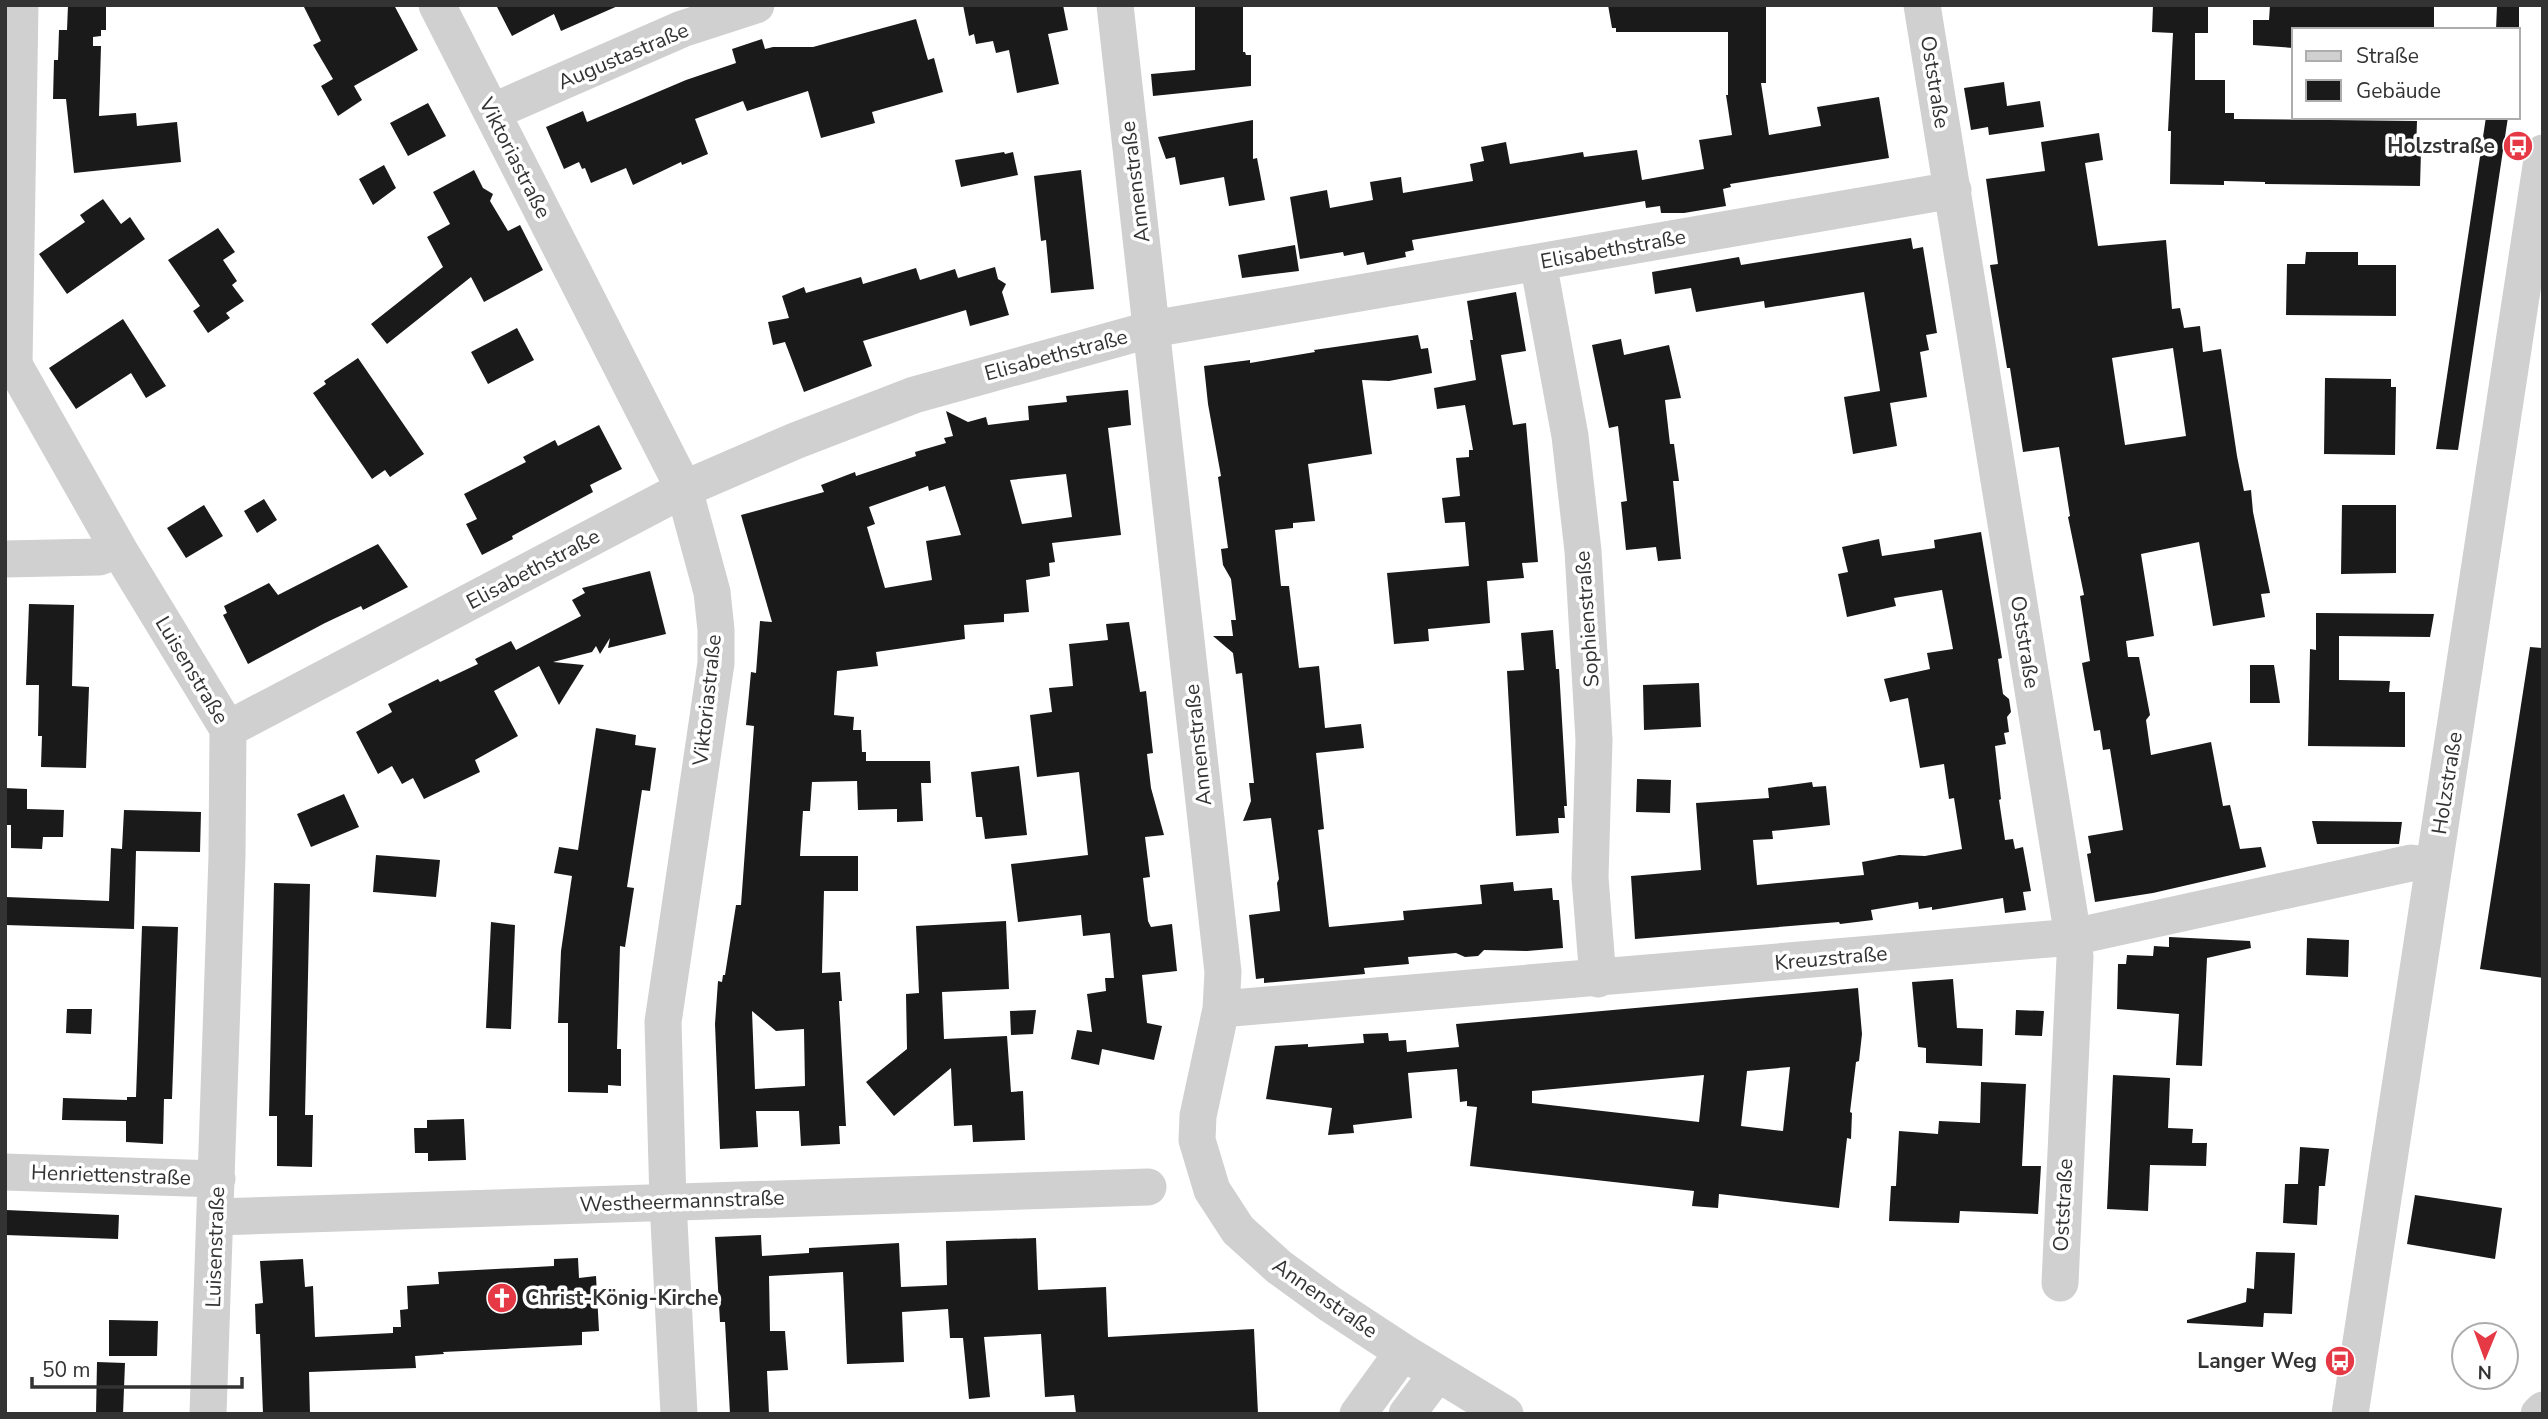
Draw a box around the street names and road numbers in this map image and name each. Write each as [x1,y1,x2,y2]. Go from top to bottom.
street label: Augustastraße [553,16,693,96]
street label: Oststraße [1914,34,1956,130]
street label: Viktoriastraße [472,92,557,223]
street label: Annenstraße [1114,120,1156,244]
street label: Elisabethstraße [1538,222,1688,276]
street label: Elisabethstraße [981,322,1131,388]
street label: Elisabethstraße [461,522,605,616]
street label: Sophienstraße [1568,550,1606,688]
street label: Oststraße [2004,594,2046,690]
street label: Luisenstraße [149,611,235,729]
street label: Viktoriastraße [686,633,728,768]
street label: Annenstraße [1178,683,1218,807]
street label: Holzstraße [2425,730,2469,836]
street label: Kreuzstraße [1773,939,1889,977]
street label: Henriettenstraße [31,1158,191,1192]
street label: Oststraße [2047,1158,2079,1252]
street label: Westheermannstraße [579,1183,785,1219]
street label: Luisenstraße [199,1186,231,1308]
street label: Annenstraße [1267,1251,1383,1345]

